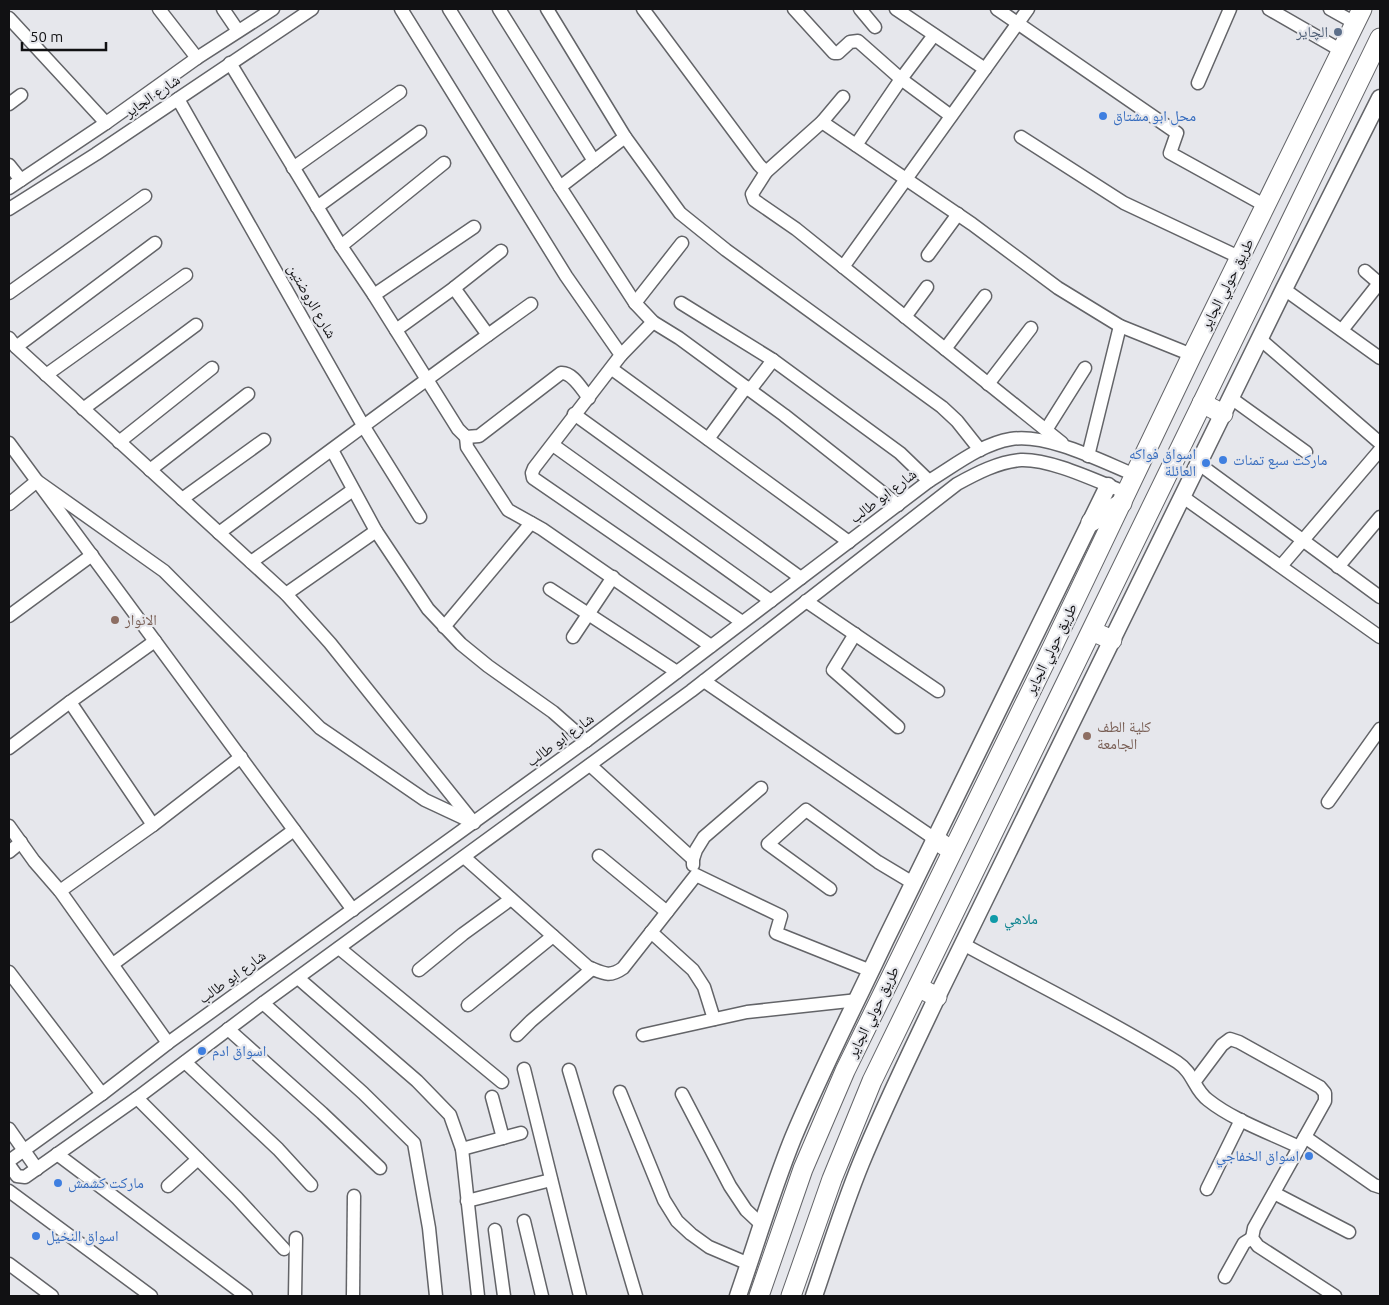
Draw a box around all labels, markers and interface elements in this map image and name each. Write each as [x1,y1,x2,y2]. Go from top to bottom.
scale bar [22,20,106,52]
place label: الچاير [1295,23,1328,41]
marker: الچاير [1332,26,1344,38]
text: 50 m [30,28,63,45]
street label: شارع الجاير [120,71,184,123]
place label: محل ابو مشتاق [1113,107,1196,126]
marker: محل ابو مشتاق [1097,110,1109,122]
street label: طريق حولي الجاير [1196,236,1260,335]
street label: شارع الروضتين [283,260,341,342]
place label: اسواق فواكه العائلة [1129,445,1196,479]
place label: ماركت سبع تمنات [1233,451,1327,470]
marker: ماركت سبع تمنات [1217,454,1229,466]
marker: اسواق فواكه العائلة [1200,457,1212,469]
street label: شارع ابو طالب [846,465,921,528]
street label: طريق حولي الجاير [1021,600,1083,700]
place label: الانوار [124,611,157,629]
marker: الانوار [109,614,121,626]
street label: شارع ابو طالب [523,709,598,771]
place label: كلية الطف الجامعة [1097,718,1151,752]
marker: كلية الطف الجامعة [1081,730,1093,742]
place label: ملاهي [1004,910,1038,931]
marker: ملاهي [988,913,1000,925]
street label: شارع ابو طالب [195,946,270,1008]
street label: طريق حولي الجاير [843,963,905,1063]
place label: اسواق ادم [212,1042,266,1061]
marker: اسواق ادم [196,1045,208,1057]
place label: اسواق الخفاجي [1216,1147,1299,1168]
marker: اسواق الخفاجي [1303,1150,1315,1162]
place label: ماركت كشمش [68,1174,144,1193]
marker: ماركت كشمش [52,1177,64,1189]
place label: اسواق النخيل [46,1227,119,1246]
marker: اسواق النخيل [30,1230,42,1242]

